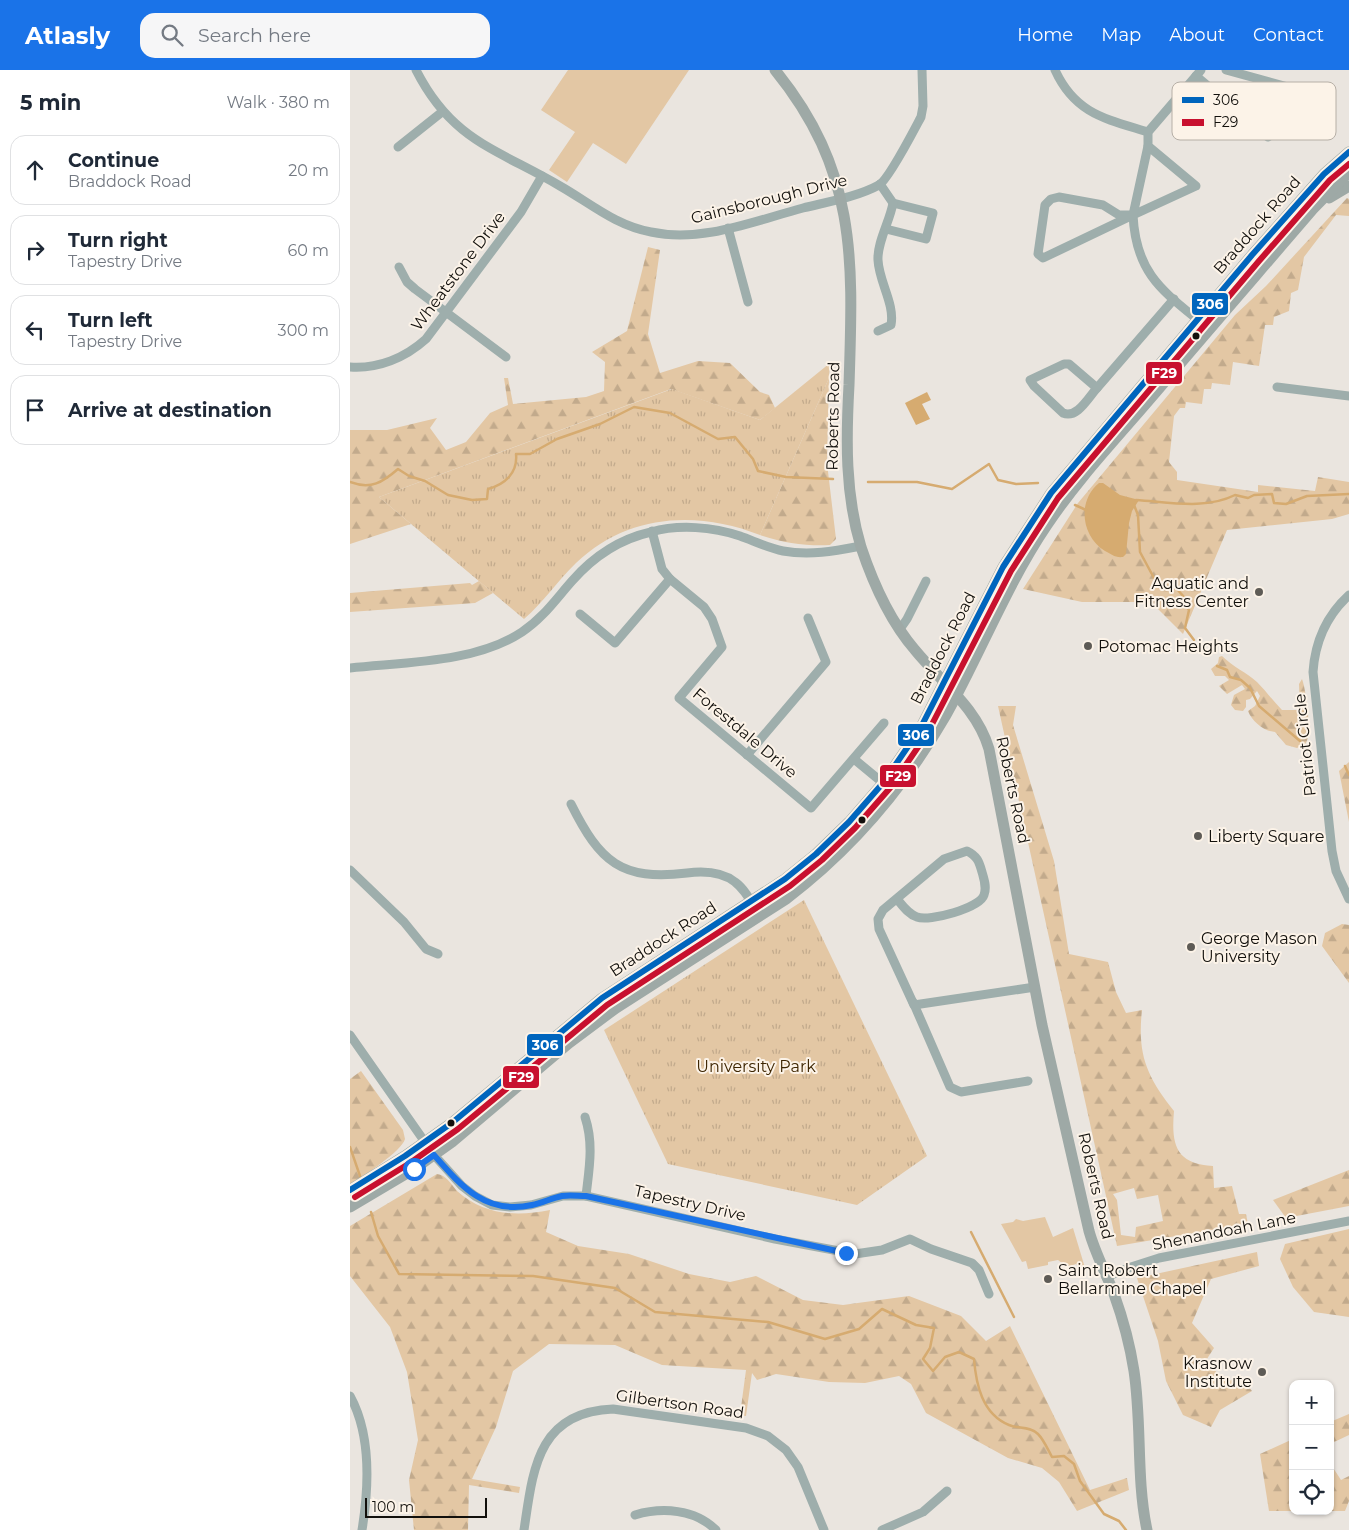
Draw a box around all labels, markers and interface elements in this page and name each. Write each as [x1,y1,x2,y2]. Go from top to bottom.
search box [140,13,490,58]
text: Atlasly [25,21,110,50]
icon: search [158,21,186,49]
text: Search here [198,24,311,47]
text: Home [1017,24,1073,46]
text: Map [1101,24,1141,46]
text: About [1169,24,1225,46]
text: Contact [1253,24,1324,46]
legend [1172,82,1336,140]
text: 5 min [20,90,81,115]
text: 306 [1213,91,1239,109]
text: Walk · 380 m [226,93,330,112]
text: F29 [1213,113,1238,131]
text: Continue [68,149,159,172]
icon: ahead [21,156,49,184]
text: 20 m [288,161,329,180]
street label: Gainsborough Drive [689,170,849,228]
text: Braddock Road [68,172,191,191]
street label: Braddock Road [1209,172,1305,278]
street label: Wheatstone Drive [407,208,509,334]
text: Turn right [68,229,168,252]
icon: right [21,236,49,264]
text: 60 m [287,241,329,260]
text: Tapestry Drive [68,252,182,271]
line badge: 306 [1191,292,1229,316]
text: 306 [1196,295,1223,313]
text: Turn left [68,309,153,332]
icon: left [21,316,49,344]
text: 300 m [278,321,329,340]
unlabelled marker [1191,331,1201,341]
text: Tapestry Drive [68,332,182,351]
street label: Roberts Road [823,361,843,471]
line badge: F29 [1145,361,1183,385]
text: F29 [1151,364,1177,382]
icon: arrive [21,396,49,424]
text: Arrive at destination [68,399,272,422]
place label: Aquatic and Fitness Center [1134,574,1249,611]
marker: Aquatic and Fitness Center [1253,586,1265,598]
street label: Braddock Road [907,589,979,707]
place label: Potomac Heights [1098,637,1238,656]
marker: Potomac Heights [1082,640,1094,652]
street label: Forestdale Drive [689,684,801,782]
street label: Patriot Circle [1290,693,1320,797]
line badge: 306 [897,723,935,747]
text: 306 [902,726,929,744]
street label: Roberts Road [992,735,1034,845]
line badge: F29 [879,764,917,788]
text: F29 [885,767,911,785]
unlabelled marker [857,815,867,825]
place label: Liberty Square [1208,827,1324,846]
marker: Liberty Square [1192,830,1204,842]
street label: Braddock Road [606,897,720,981]
place label: George Mason University [1201,929,1317,966]
marker: George Mason University [1185,941,1197,953]
line badge: 306 [526,1033,564,1057]
text: 306 [531,1036,558,1054]
park label: University Park [696,1057,816,1076]
line badge: F29 [502,1065,540,1089]
text: F29 [508,1068,534,1086]
unlabelled marker [446,1118,456,1128]
street label: Roberts Road [1074,1131,1118,1241]
route start [403,1158,426,1181]
street label: Tapestry Drive [632,1181,748,1225]
street label: Shenandoah Lane [1151,1208,1297,1254]
route end [835,1242,858,1265]
place label: Saint Robert Bellarmine Chapel [1058,1261,1206,1298]
marker: Saint Robert Bellarmine Chapel [1042,1273,1054,1285]
place label: Krasnow Institute [1183,1354,1252,1391]
marker: Krasnow Institute [1256,1366,1268,1378]
map controls [1289,1380,1334,1515]
button: + [1289,1380,1334,1425]
street label: Gilbertson Road [615,1386,745,1422]
button: − [1289,1425,1334,1470]
button: locate [1289,1470,1334,1515]
scale bar [365,1495,488,1518]
text: 100 m [372,1498,414,1516]

